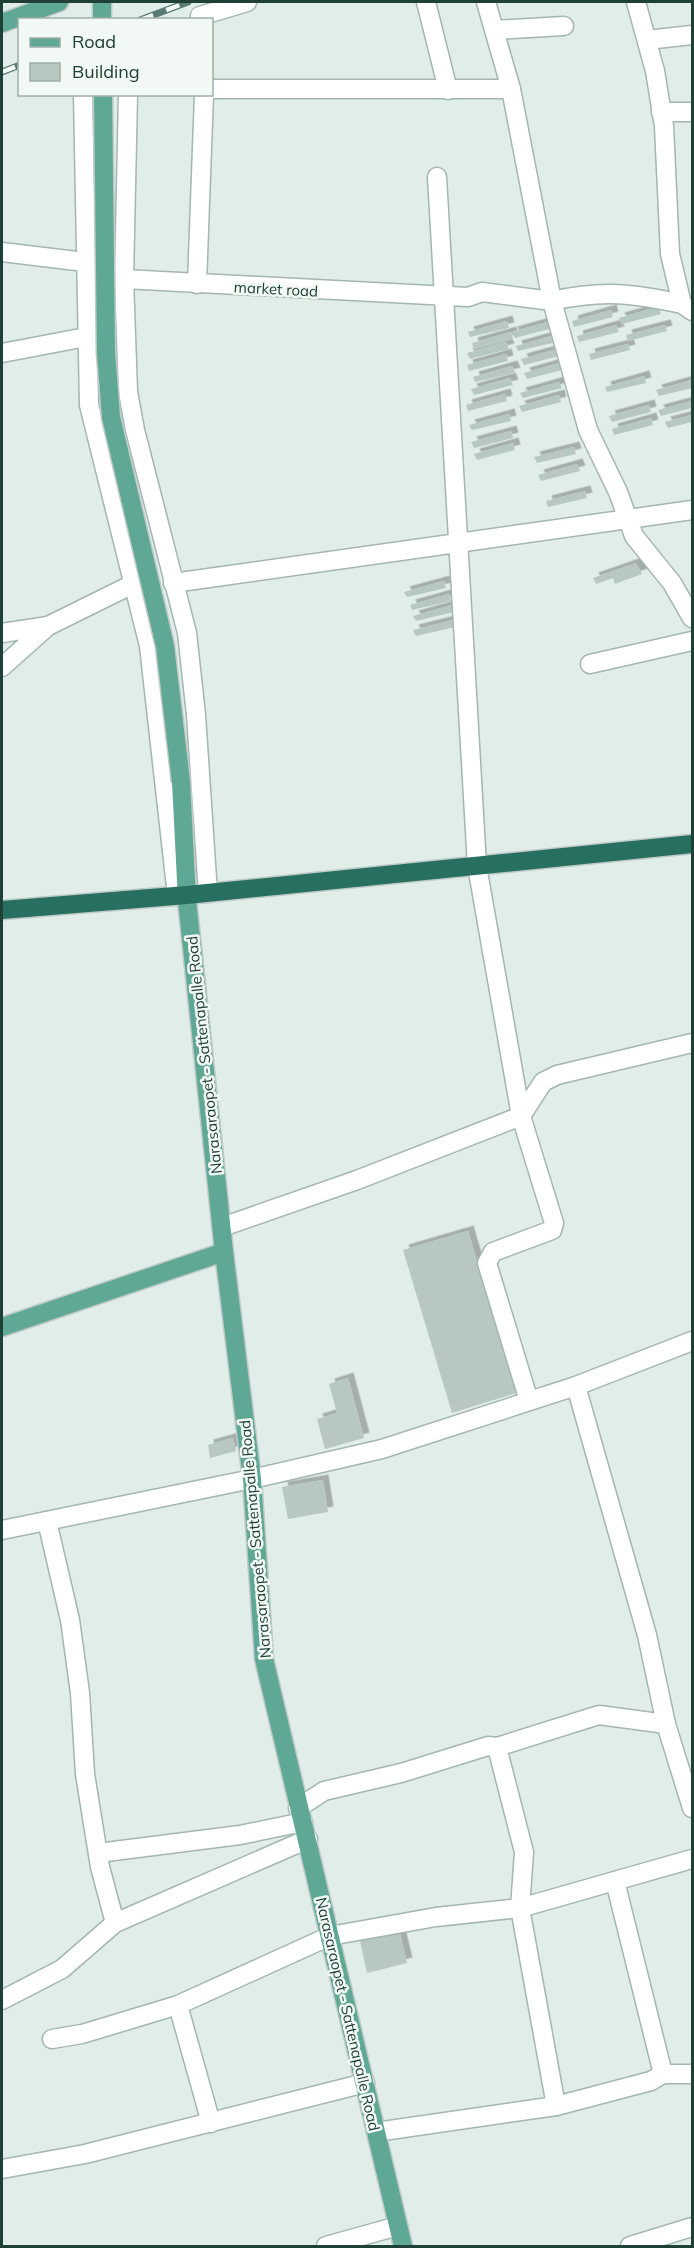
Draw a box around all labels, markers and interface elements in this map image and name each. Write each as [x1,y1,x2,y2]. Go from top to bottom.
legend [18,18,213,96]
text: Road [72,30,116,53]
text: Building [72,60,140,83]
street label: market road [233,277,319,301]
street label: Narasaraopet - Sattenapalle Road [182,935,226,1175]
street label: Narasaraopet - Sattenapalle Road [235,1419,275,1659]
street label: Narasaraopet - Sattenapalle Road [312,1895,384,2133]

